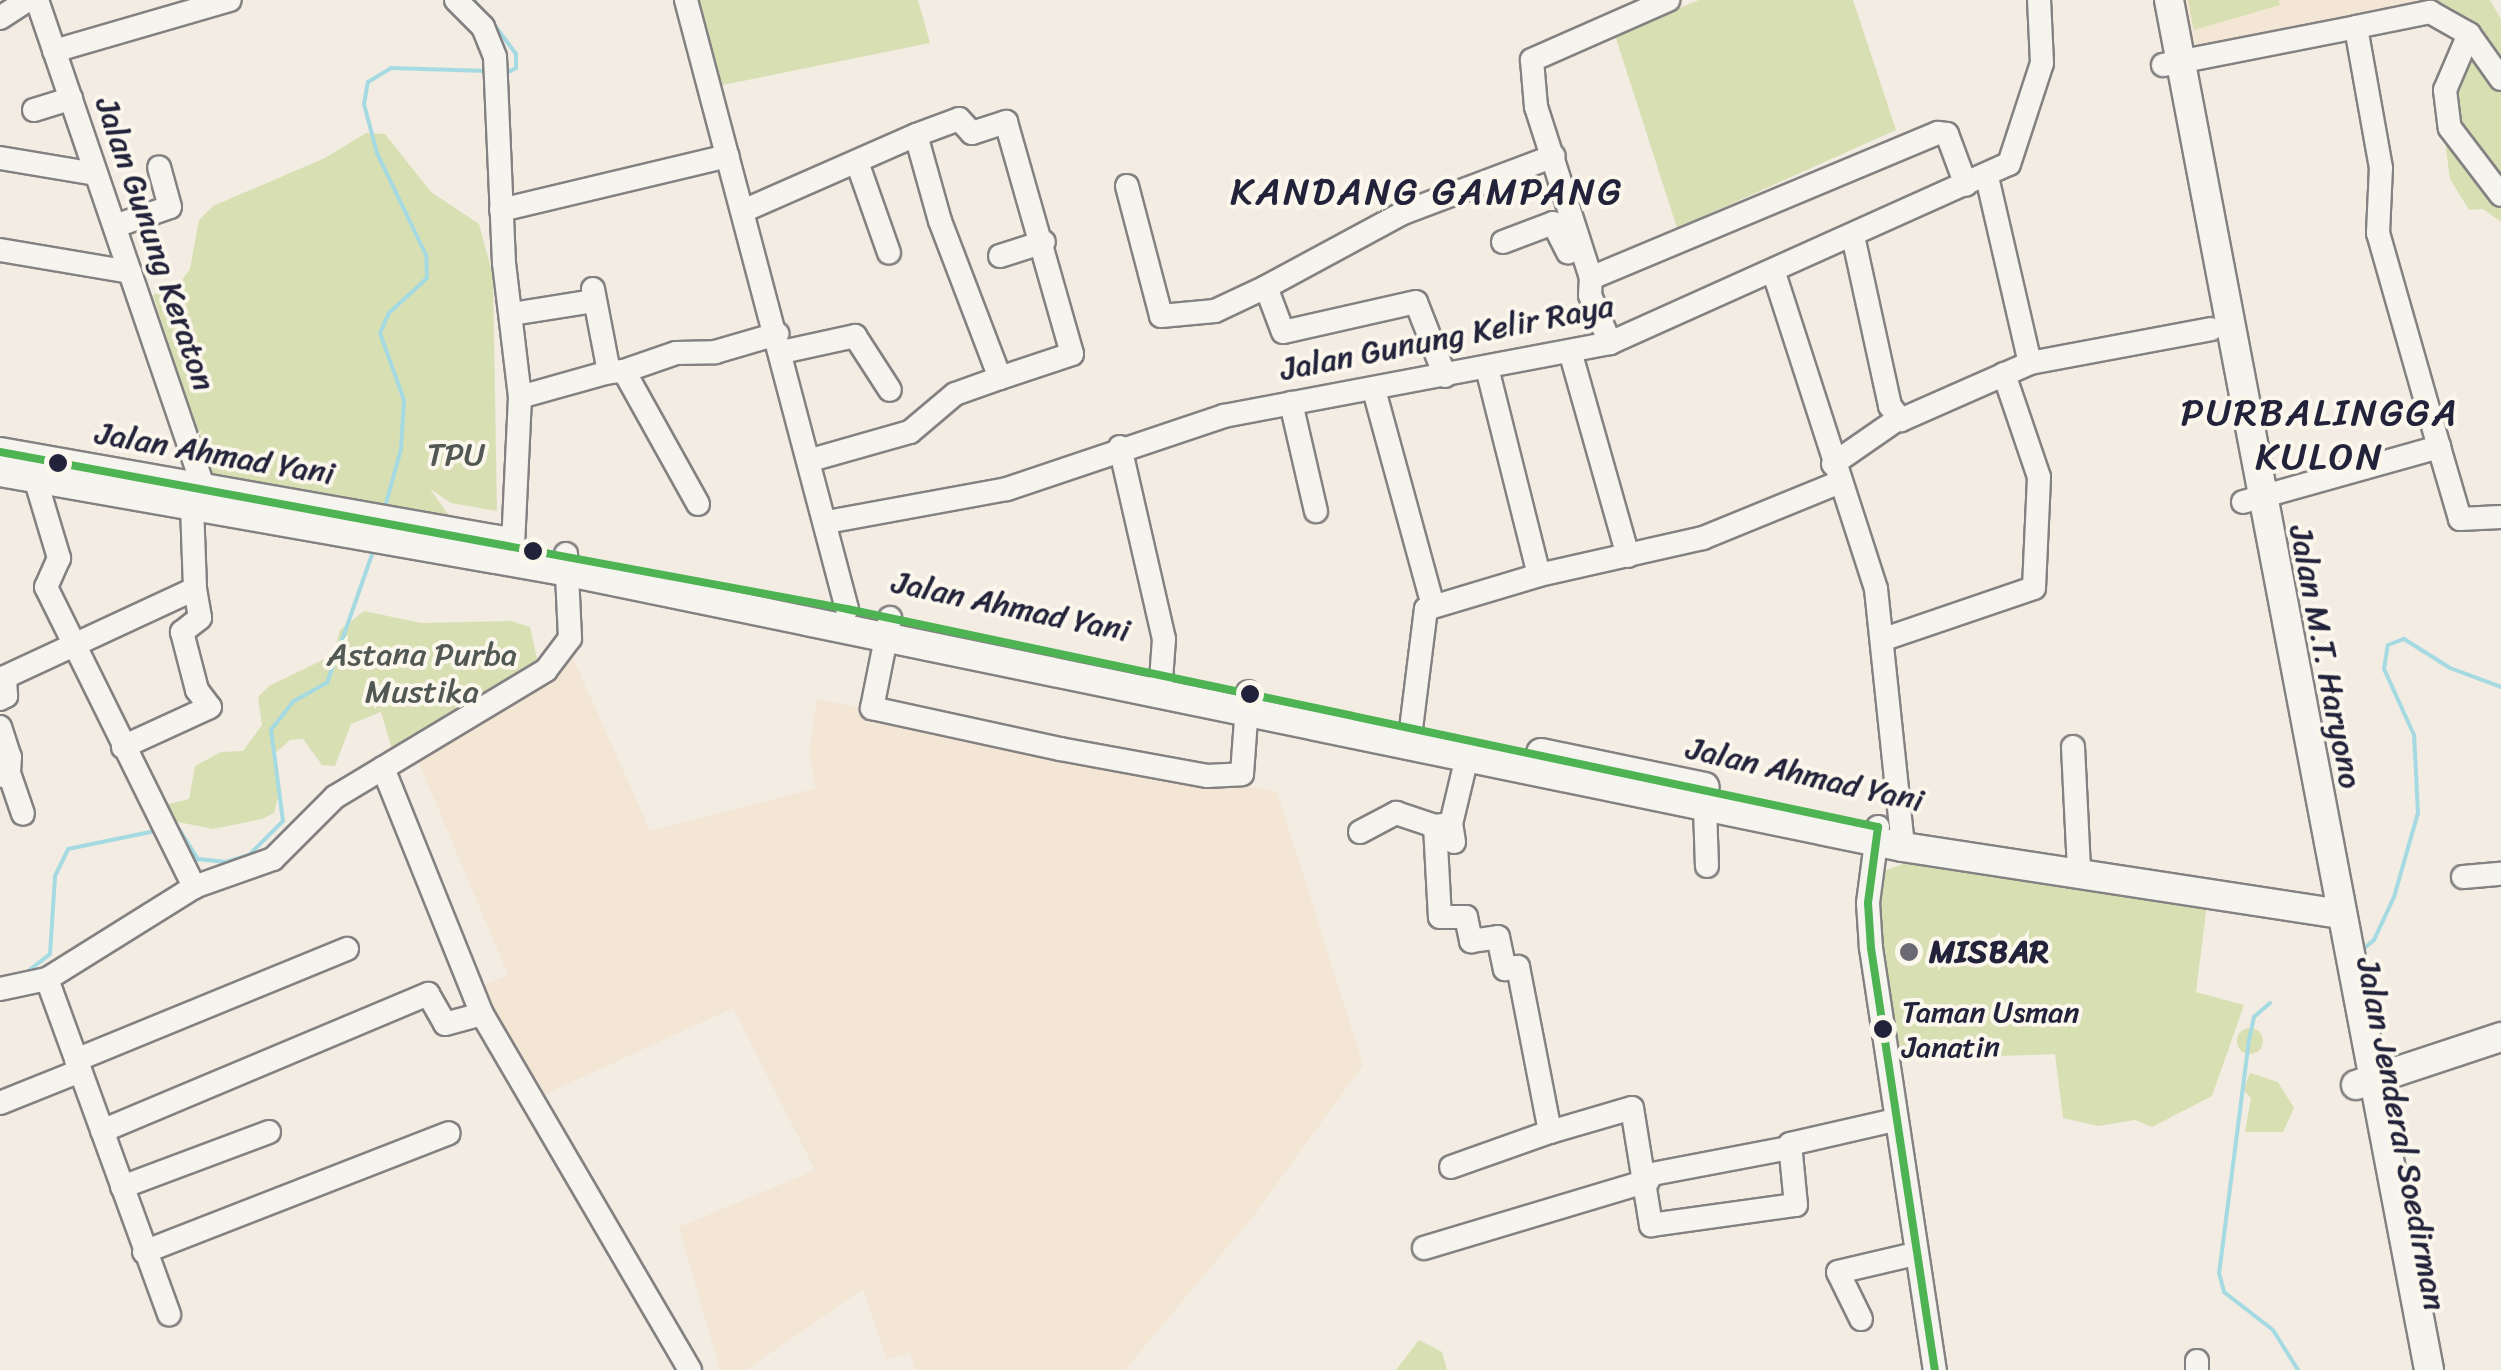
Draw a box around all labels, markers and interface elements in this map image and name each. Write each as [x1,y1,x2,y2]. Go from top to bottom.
street label: Jalan Gunung Keraton [87,92,223,396]
district label: KANDANG GAMPANG [1228,169,1626,215]
street label: Jalan Gunung Kelir Raya [1277,287,1617,389]
district label: PURBALINGGA KULON [2182,390,2458,479]
street label: Jalan Ahmad Yani [93,414,337,494]
park label: TPU [427,436,485,474]
unlabelled marker [48,453,68,473]
street label: Jalan M.T. Haryono [2281,522,2369,792]
unlabelled marker [523,541,543,561]
street label: Jalan Ahmad Yani [889,563,1133,651]
park label: Astana Purba Mustika [327,637,517,712]
unlabelled marker [1240,684,1260,704]
street label: Jalan Ahmad Yani [1683,729,1927,821]
place label: MISBAR [1929,933,2049,971]
marker: MISBAR [1898,941,1920,963]
street label: Jalan Jenderal Soedirman [2348,954,2454,1314]
place label: Taman Usman Janatin [1902,994,2081,1064]
marker: Taman Usman Janatin [1873,1019,1893,1039]

